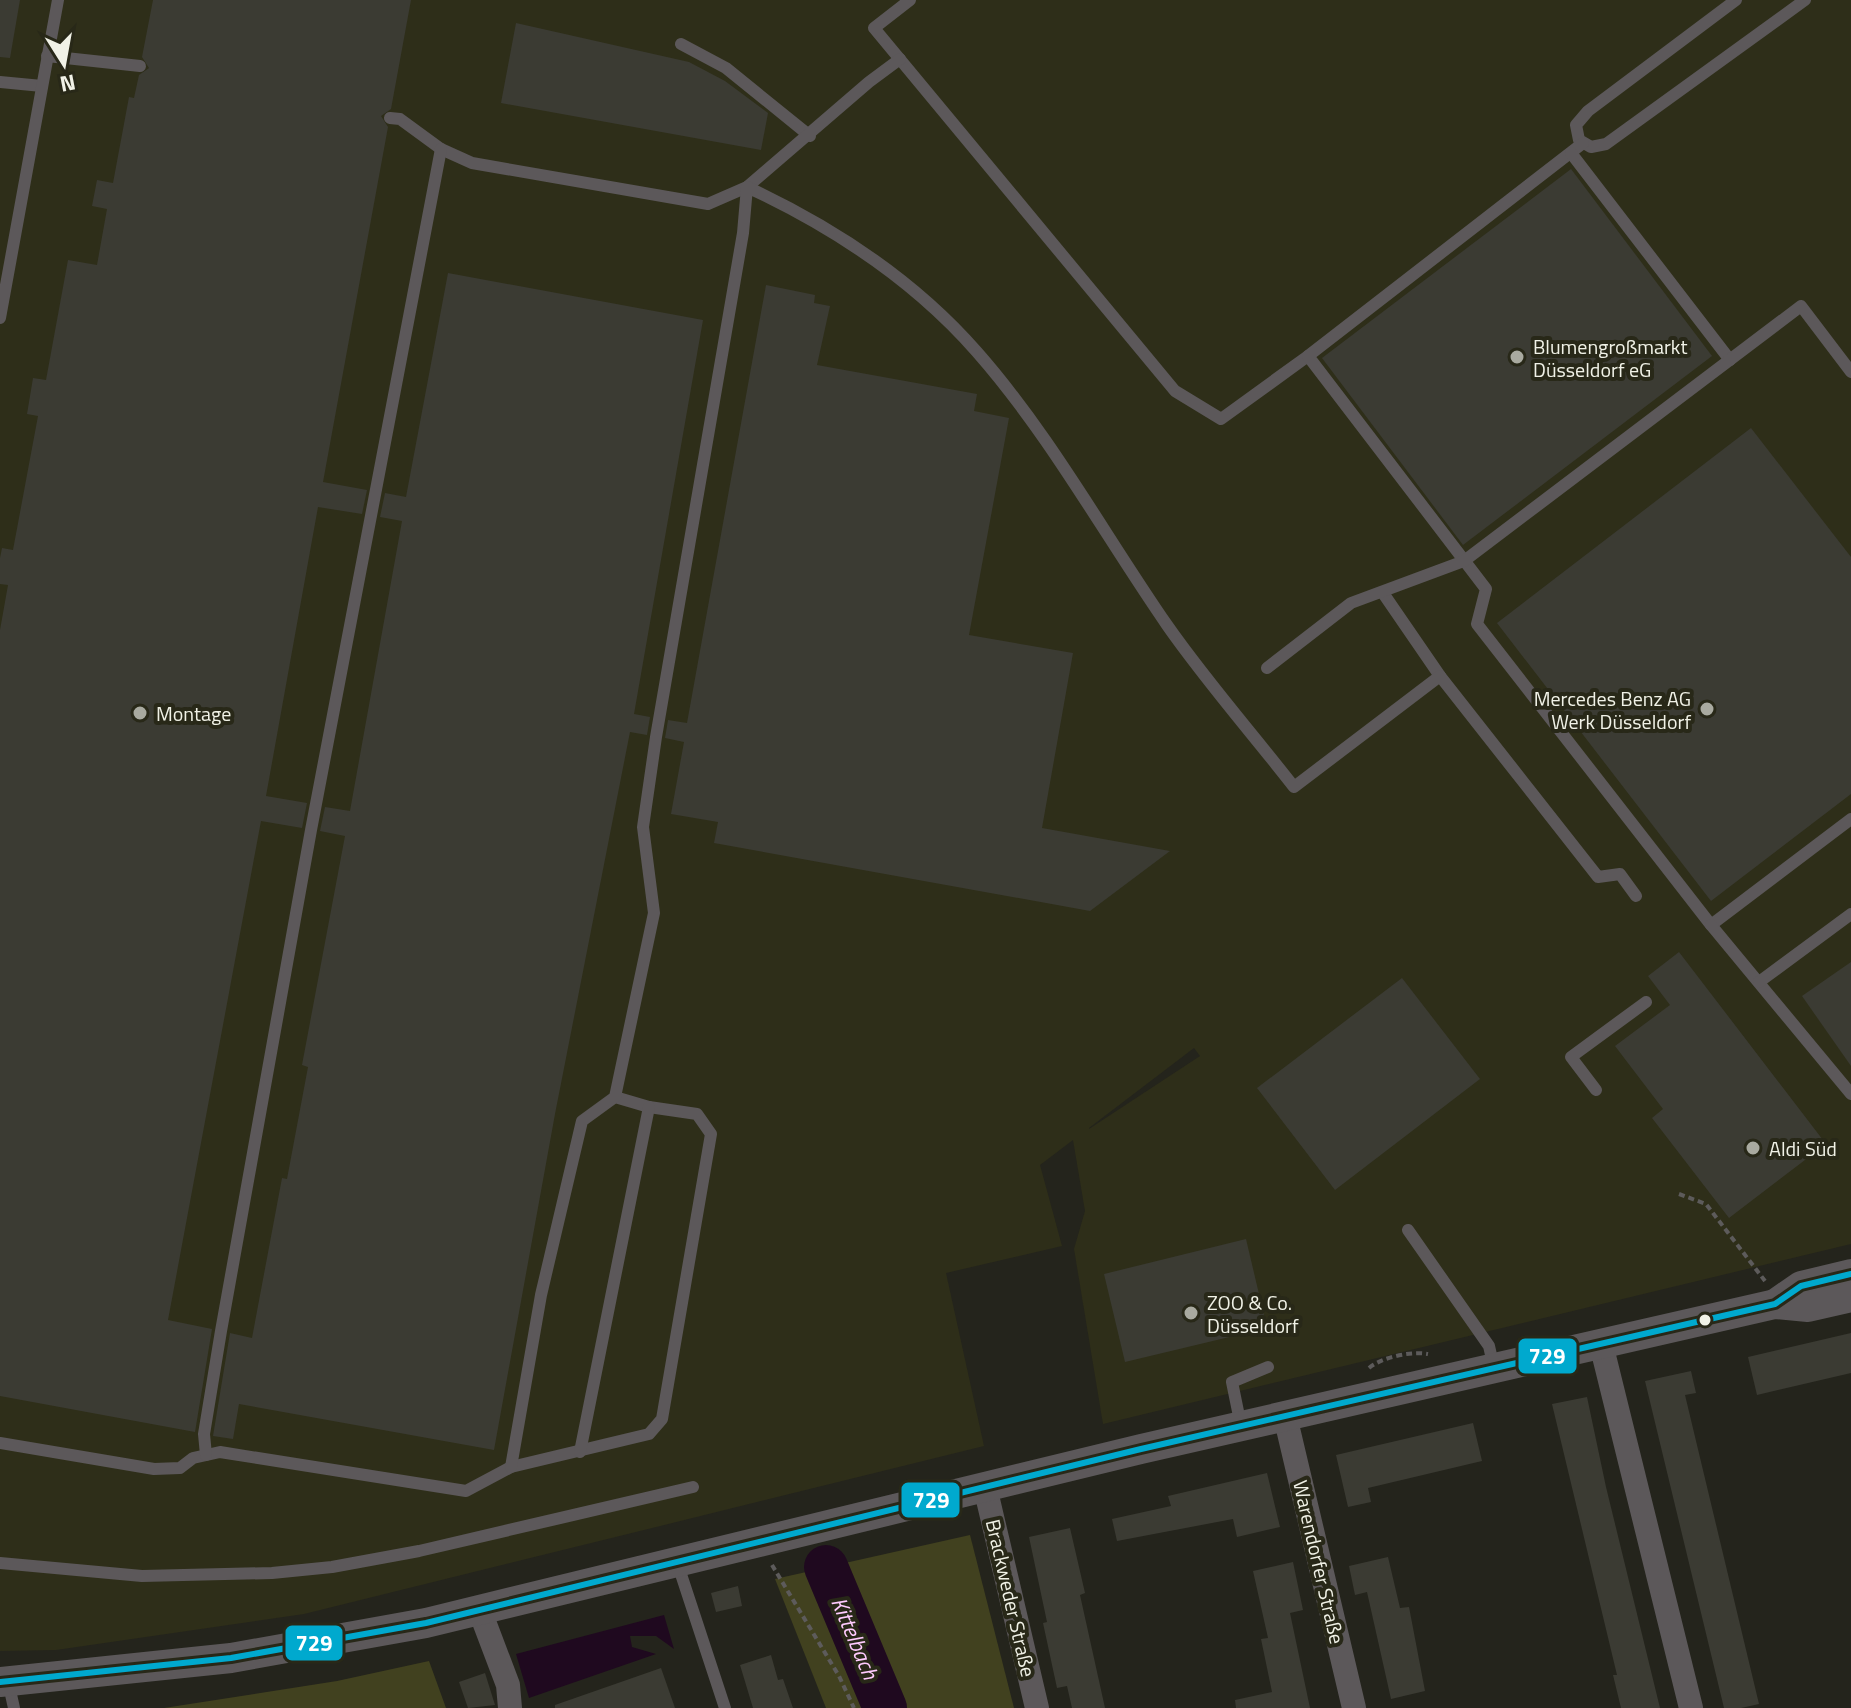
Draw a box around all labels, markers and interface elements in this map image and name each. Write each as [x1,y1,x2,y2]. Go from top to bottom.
north arrow [24,24,104,104]
text: N [57,65,79,102]
place label: Blumengroßmarkt Düsseldorf eG [1533,331,1687,385]
marker: Blumengroßmarkt Düsseldorf eG [1508,348,1526,366]
place label: Mercedes Benz AG Werk Düsseldorf [1534,683,1691,737]
place label: Montage [156,698,231,729]
marker: Mercedes Benz AG Werk Düsseldorf [1698,700,1716,718]
marker: Montage [131,704,149,722]
place label: Aldi Süd [1769,1133,1837,1164]
marker: Aldi Süd [1744,1139,1762,1157]
place label: ZOO & Co. Düsseldorf [1207,1287,1299,1341]
marker: ZOO & Co. Düsseldorf [1182,1304,1200,1322]
unlabelled marker [1697,1312,1713,1328]
line badge: 729 [1517,1337,1578,1375]
text: 729 [1529,1339,1565,1373]
street label: Warendorfer Straße [1285,1477,1353,1647]
line badge: 729 [900,1481,961,1519]
text: 729 [913,1483,949,1517]
street label: Brackweder Straße [978,1516,1044,1680]
water label: Kittelbach [822,1591,888,1686]
line badge: 729 [284,1624,344,1662]
text: 729 [296,1626,332,1660]

